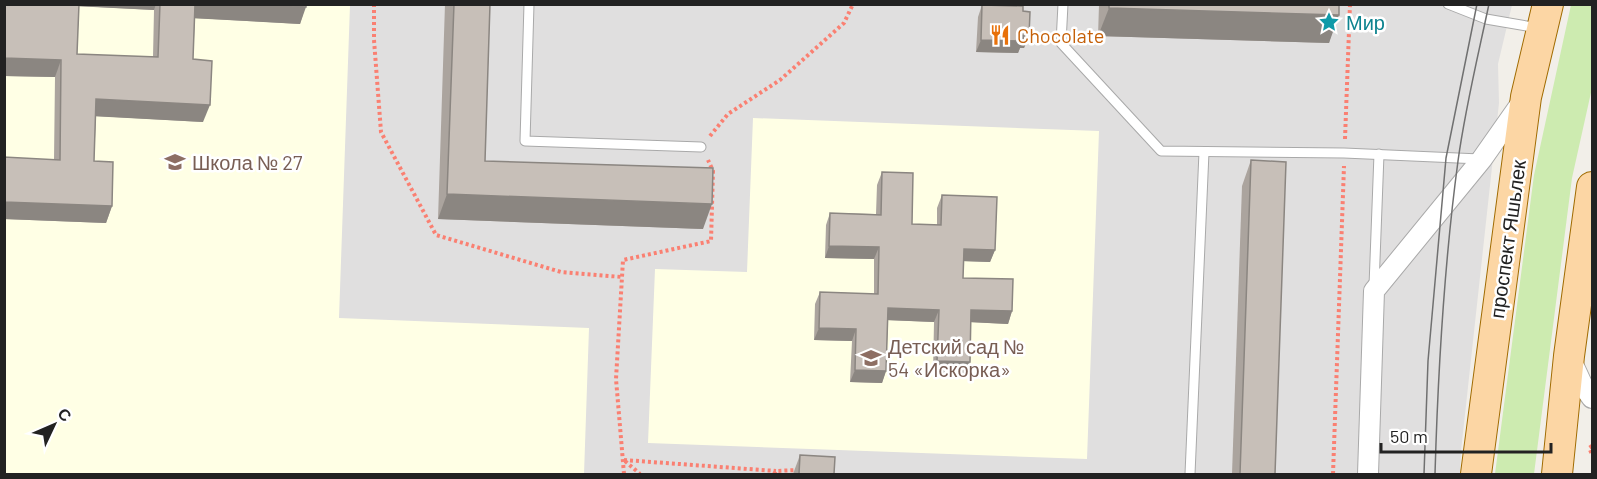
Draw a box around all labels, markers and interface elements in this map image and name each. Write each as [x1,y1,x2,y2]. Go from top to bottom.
place icon: Мир [1317,10,1341,34]
place label: Мир [1346,10,1385,34]
restaurant icon: Chocolate [988,23,1012,47]
place label: Chocolate [1017,23,1104,47]
school or university icon: Школа № 27 [163,150,187,174]
place label: Школа № 27 [192,150,303,174]
street label: проспект Яшьлек [1484,158,1530,320]
place label: Детский сад № 54 «Искорка» [888,334,1024,381]
school or university icon: Детский сад № 54 «Искорка» [859,346,883,370]
north arrow [24,395,84,455]
text: С [54,403,76,425]
scale bar [1381,416,1550,454]
text: 50 m [1390,425,1428,447]

